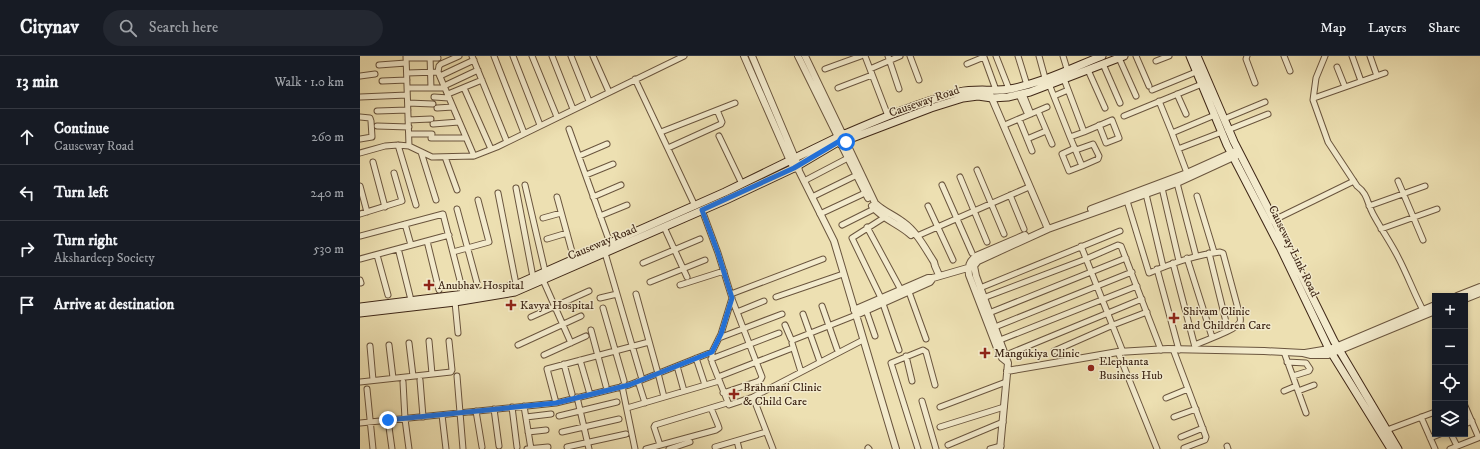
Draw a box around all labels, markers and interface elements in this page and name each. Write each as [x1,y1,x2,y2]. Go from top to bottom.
search box [103,10,383,46]
text: Citynav [20,16,79,39]
icon: search [117,17,139,39]
text: Search here [149,18,218,37]
text: Map [1320,19,1346,37]
text: Layers [1368,19,1406,37]
text: Share [1428,19,1460,37]
text: 13 min [16,71,58,93]
text: Walk · 1.0 km [274,74,344,90]
street label: Causeway Road [887,82,961,121]
text: Continue [54,119,109,138]
icon: ahead [16,126,38,148]
text: 260 m [311,129,344,145]
route start [837,133,855,151]
text: Causeway Road [54,138,134,154]
icon: left [16,182,38,204]
text: Turn left [54,183,108,202]
text: 240 m [311,185,344,201]
street label: Causeway Link Road [1265,203,1322,300]
street label: Causeway Road [565,221,639,264]
text: Turn right [54,231,117,250]
icon: right [16,238,38,260]
text: 530 m [313,241,344,257]
text: Akshardeep Society [54,250,155,266]
place label: Anubhav Hospital [438,278,524,293]
marker: Anubhav Hospital [423,279,435,291]
map controls [1432,293,1468,437]
button: + [1432,293,1468,329]
icon: arrive [16,294,38,316]
text: Arrive at destination [54,295,174,314]
place label: Kavya Hospital [520,298,594,313]
marker: Kavya Hospital [505,299,517,311]
place label: Shivam Clinic and Children Care [1183,304,1271,333]
marker: Shivam Clinic and Children Care [1168,312,1180,324]
button: − [1432,329,1468,365]
place label: Mangukiya Clinic [994,346,1080,361]
marker: Mangukiya Clinic [979,347,991,359]
place label: Elephanta Business Hub [1099,354,1163,383]
marker: Elephanta Business Hub [1086,363,1096,373]
button: locate [1432,365,1468,401]
place label: Brahmani Clinic & Child Care [743,380,822,409]
marker: Brahmani Clinic & Child Care [728,388,740,400]
button: layers [1432,401,1468,437]
route end [379,411,397,429]

